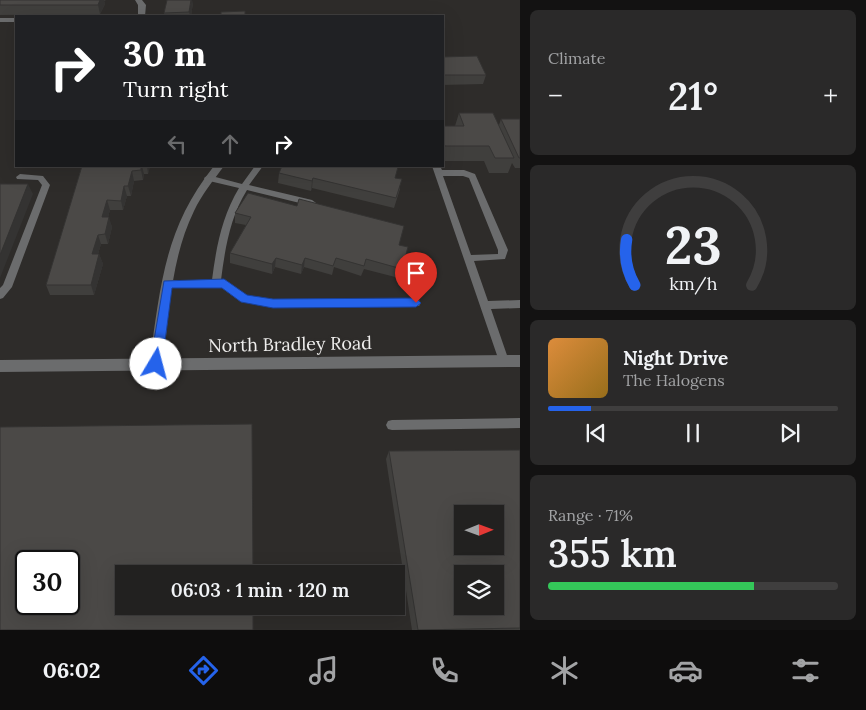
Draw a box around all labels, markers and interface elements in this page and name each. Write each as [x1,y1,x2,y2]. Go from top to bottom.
text: 30 m [123,31,206,76]
icon: right [40,35,105,100]
text: Climate [548,48,605,68]
text: 21° [668,72,718,120]
text: Turn right [123,75,228,103]
text: − [548,78,563,114]
text: + [823,78,838,114]
icon: left [163,130,191,158]
icon: ahead [216,130,244,158]
icon: right [269,130,297,158]
text: 23 [665,212,721,278]
pin [395,252,437,303]
icon: arrive [402,259,430,287]
text: km/h [669,272,717,295]
street label: North Bradley Road [208,331,372,357]
position arrow [129,337,181,389]
text: Night Drive [623,346,728,370]
text: The Halogens [623,370,725,390]
icon: previous [582,419,610,447]
icon: pause [679,419,707,447]
icon: next [776,419,804,447]
north arrow [454,505,504,555]
map controls [454,505,504,615]
text: Range · 71% [548,505,633,525]
text: 355 km [548,529,677,577]
speed limit sign: 30 [15,550,80,615]
button: layers [454,565,504,615]
text: 06:03 · 1 min · 120 m [171,578,349,602]
icon: directions [186,653,221,688]
icon: music [306,653,341,688]
icon: phone [427,653,462,688]
icon: climate [547,653,582,688]
icon: car [668,653,703,688]
icon: filters [788,653,823,688]
text: 06:02 [43,656,101,684]

